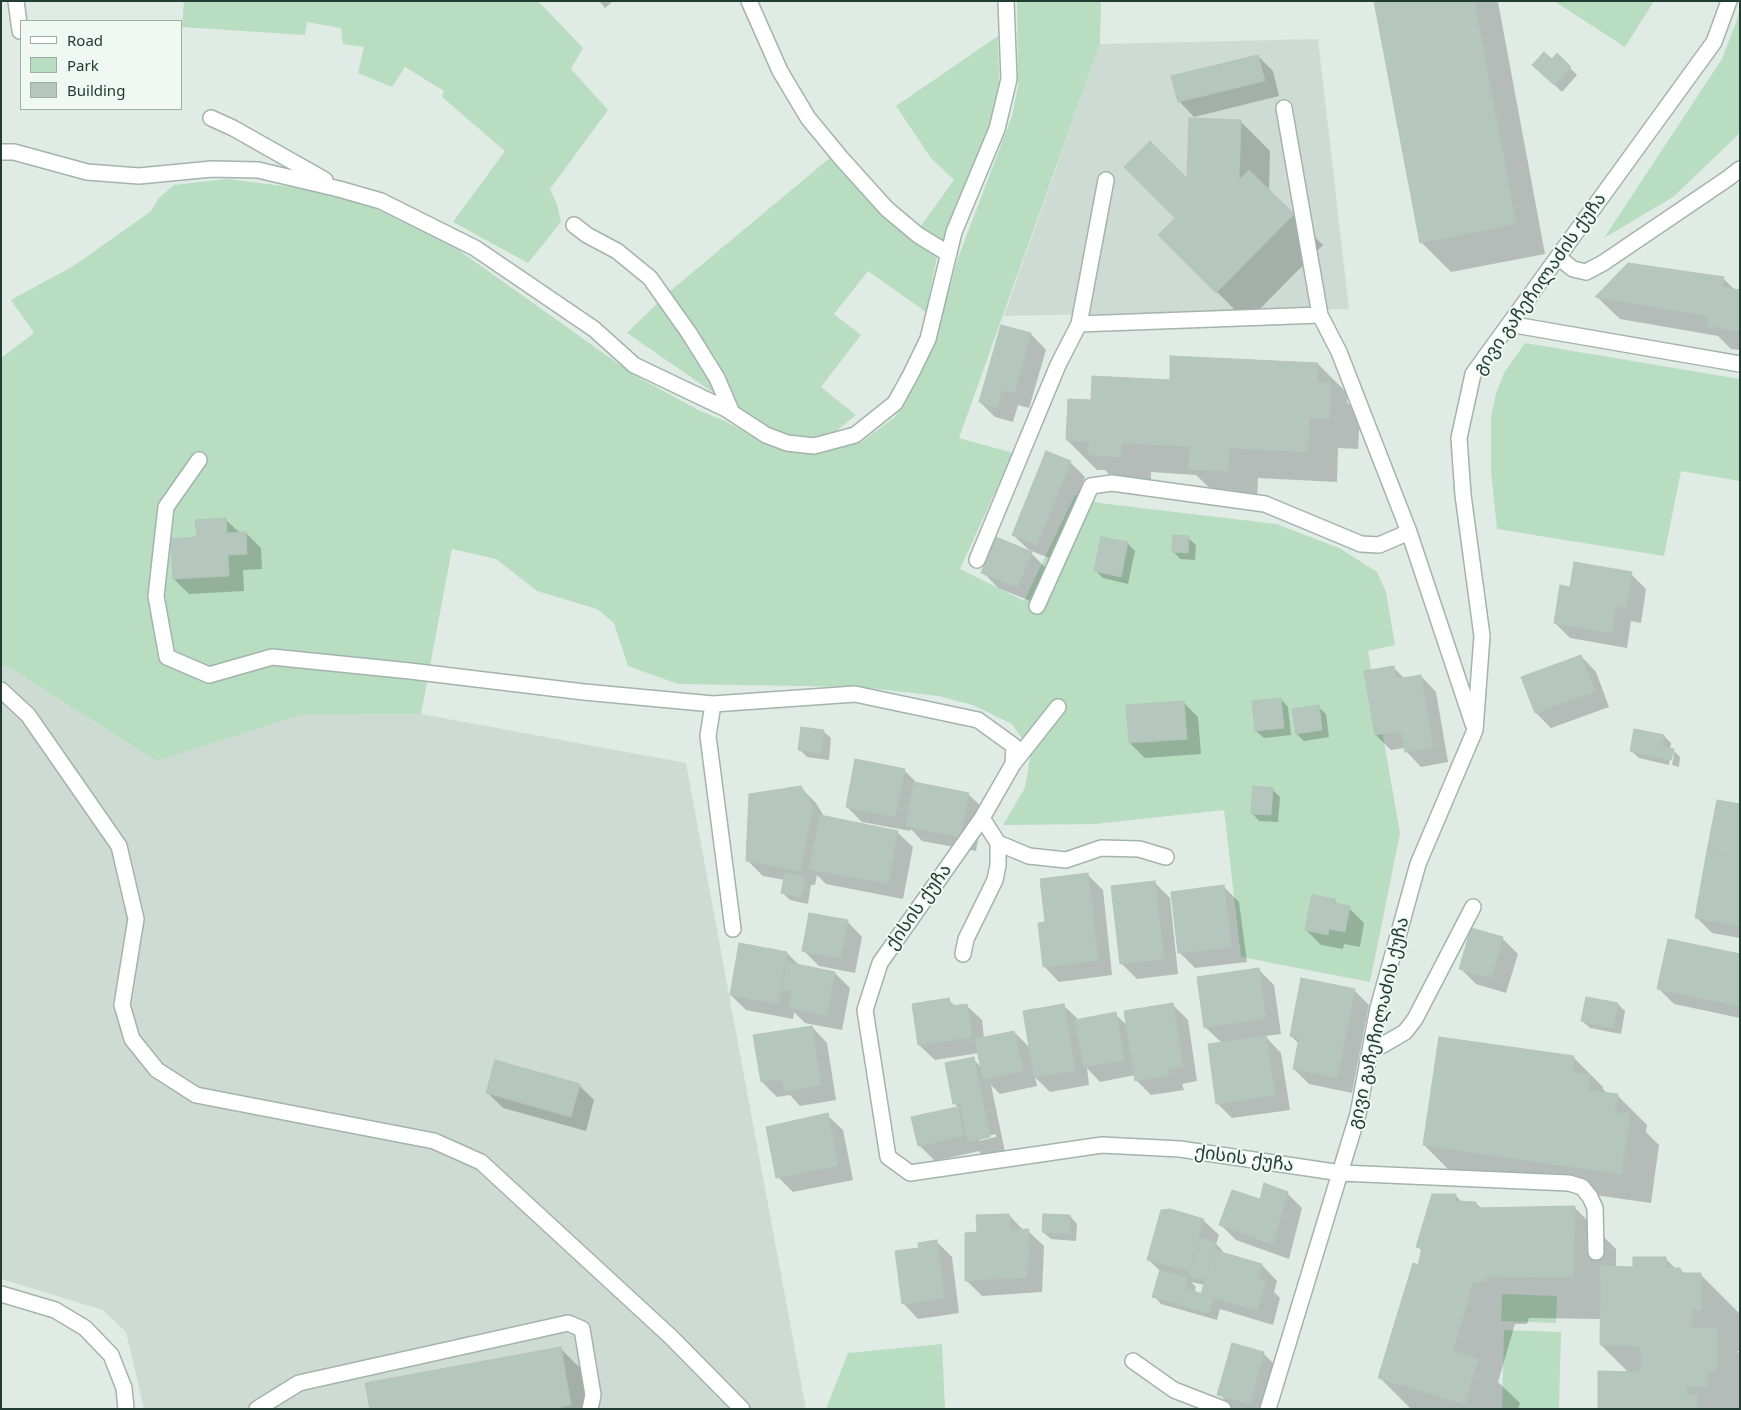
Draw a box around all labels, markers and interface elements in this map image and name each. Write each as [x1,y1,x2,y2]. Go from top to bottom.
legend [20,20,182,110]
text: Road [67,30,103,50]
text: Park [67,55,99,75]
text: Building [67,80,125,100]
street label: გივი გაჩეჩილაძის ქუჩა [1469,189,1611,379]
street label: ქისის ქუჩა [882,860,956,954]
street label: გივი გაჩეჩილაძის ქუჩა [1344,915,1414,1131]
street label: ქისის ქუჩა [1193,1141,1295,1177]

